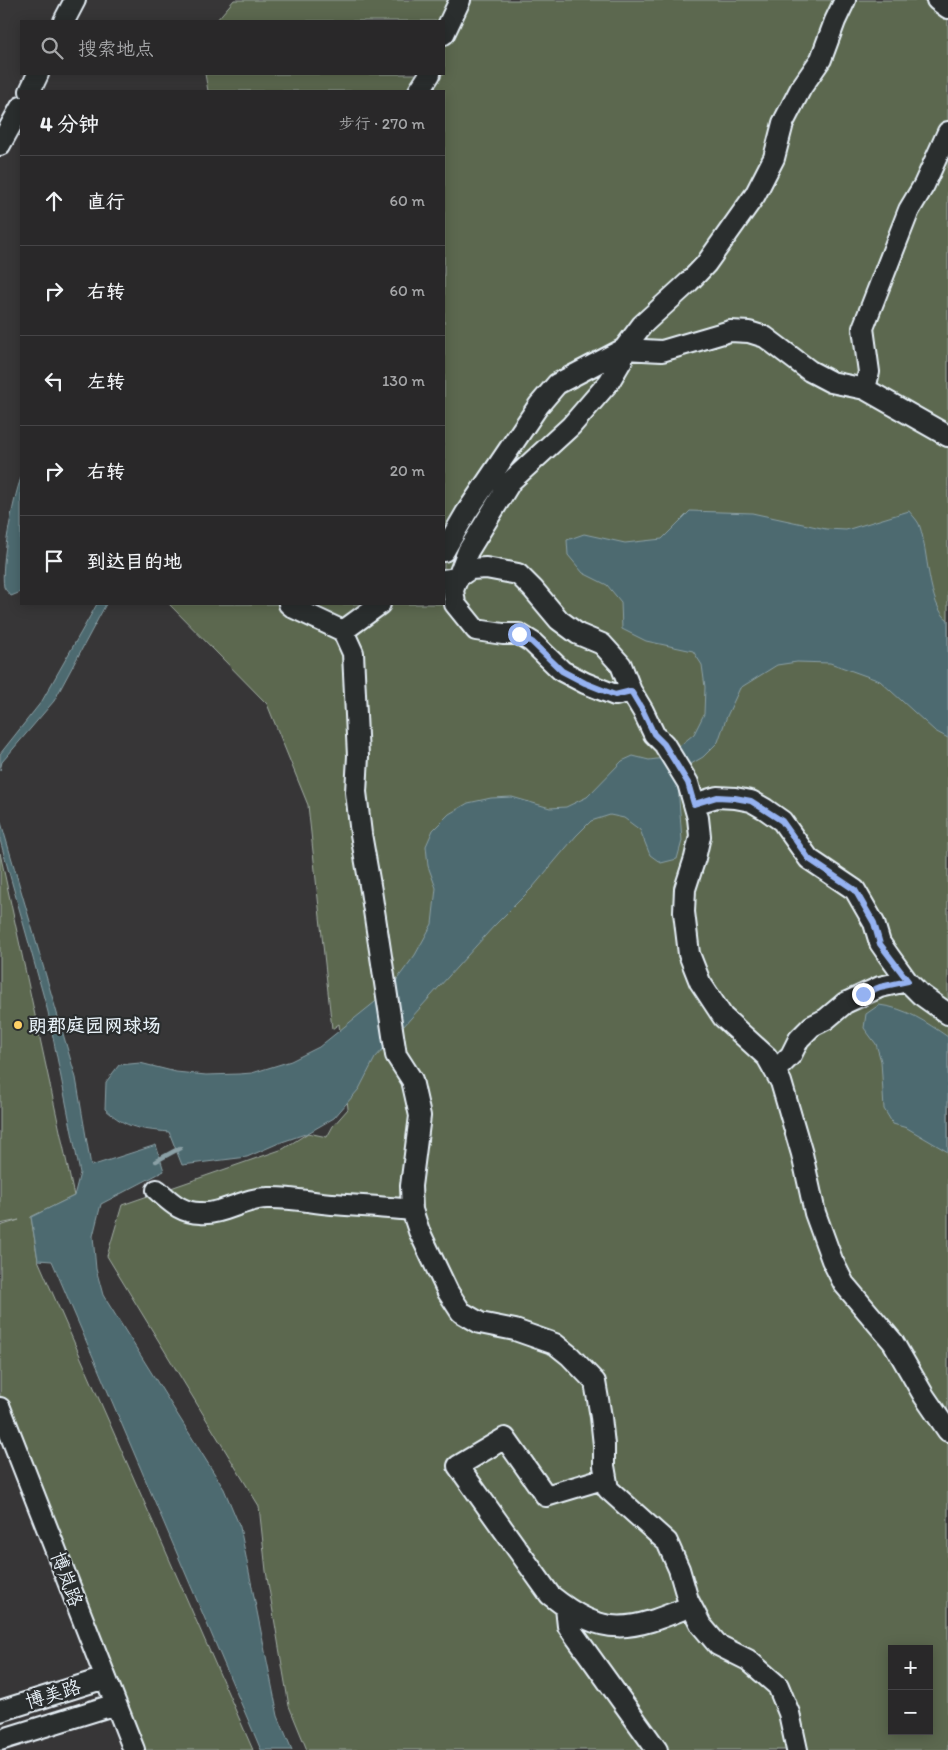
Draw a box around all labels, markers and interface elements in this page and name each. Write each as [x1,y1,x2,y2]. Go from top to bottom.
search box [20,20,445,75]
icon: search [38,34,66,62]
text: 搜索地点 [78,37,154,60]
text: 4 分钟 [40,111,99,136]
text: 步行 · 270 m [339,114,425,133]
icon: ahead [40,187,68,215]
text: 直行 [87,190,125,213]
text: 60 m [390,191,425,210]
icon: right [40,277,68,305]
text: 右转 [87,280,125,303]
text: 60 m [390,281,425,300]
icon: left [40,367,68,395]
text: 左转 [87,370,125,393]
text: 130 m [382,371,425,390]
icon: right [40,457,68,485]
text: 右转 [87,460,125,483]
text: 20 m [390,461,425,480]
icon: arrive [40,547,68,575]
text: 到达目的地 [87,550,182,573]
route start [508,623,531,646]
route end [852,983,875,1006]
place label: 朗郡庭园网球场 [28,1014,161,1037]
marker: 朗郡庭园网球场 [12,1019,24,1031]
street label: 博岚路 [46,1548,88,1610]
map controls [888,1645,933,1735]
button: + [888,1645,933,1690]
street label: 博美路 [22,1675,84,1713]
button: − [888,1690,933,1735]

